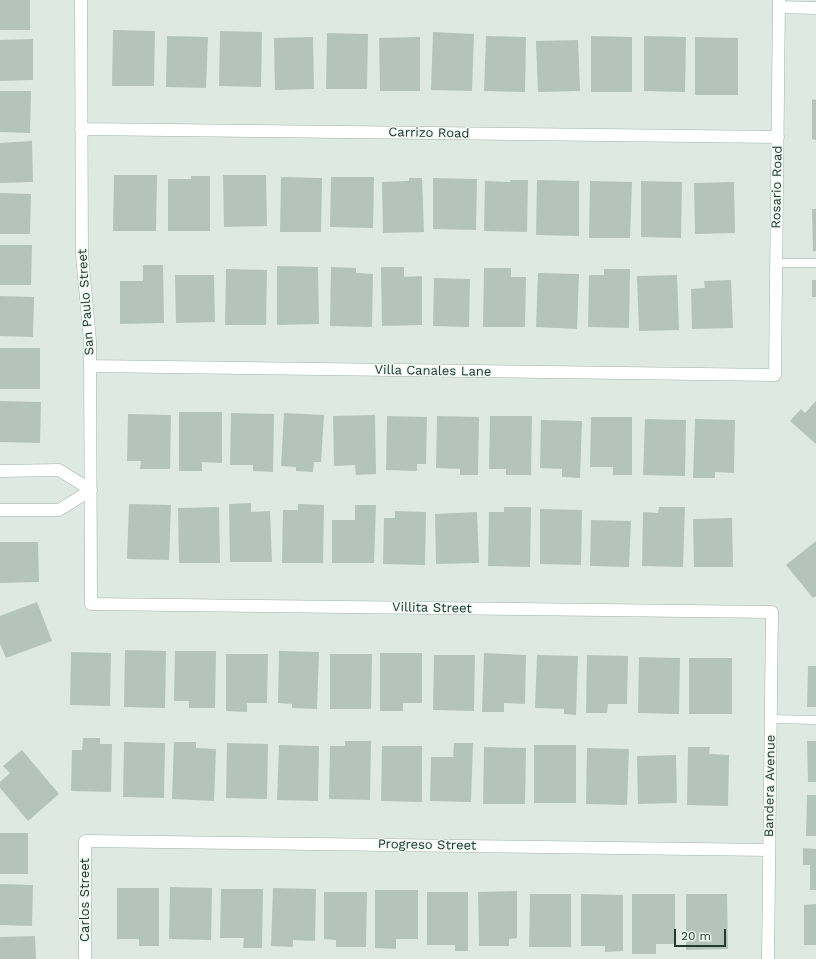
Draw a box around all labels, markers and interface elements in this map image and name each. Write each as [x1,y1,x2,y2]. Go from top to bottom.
street label: Carrizo Road [388,124,470,142]
street label: Rosario Road [768,145,786,229]
street label: San Paulo Street [74,248,98,356]
street label: Villa Canales Lane [374,362,492,380]
street label: Villita Street [392,600,472,616]
street label: Bandera Avenue [761,735,779,837]
street label: Progreso Street [378,836,476,854]
street label: Carlos Street [77,858,93,942]
scale bar [676,921,728,947]
text: 20 m [681,929,711,943]

